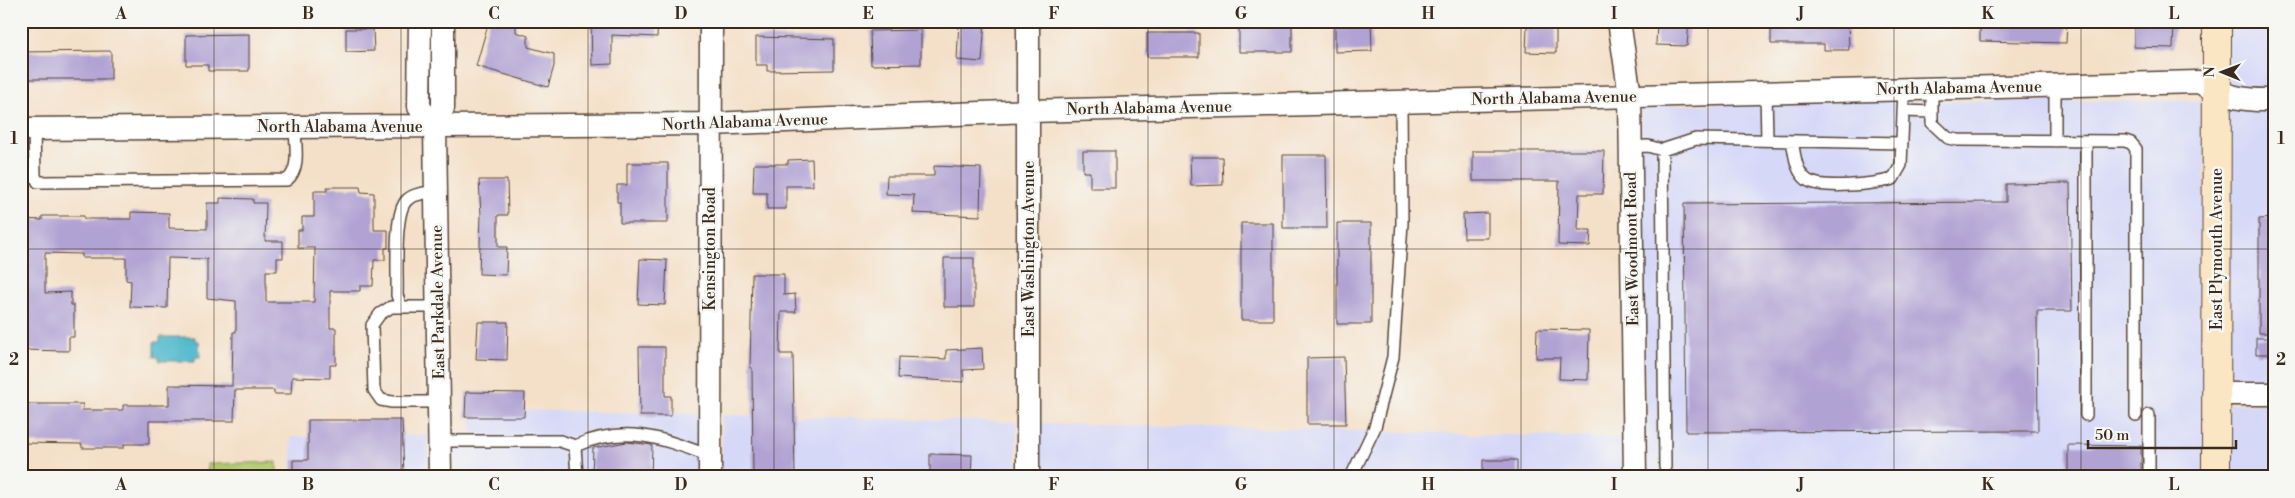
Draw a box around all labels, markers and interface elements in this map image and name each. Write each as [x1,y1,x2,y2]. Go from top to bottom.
text: A [114,4,127,24]
text: B [302,4,314,24]
text: C [488,4,500,24]
text: D [675,4,688,24]
text: E [862,4,874,24]
text: F [1048,4,1060,24]
text: G [1235,4,1248,24]
text: H [1421,4,1435,24]
text: I [1611,4,1617,24]
text: J [1796,4,1804,24]
text: K [1982,4,1996,24]
text: L [2169,4,2180,24]
north arrow [2198,48,2248,98]
text: N [2201,66,2219,77]
street label: North Alabama Avenue [1876,77,2042,99]
street label: North Alabama Avenue [1471,87,1637,109]
street label: North Alabama Avenue [1066,97,1232,119]
street label: North Alabama Avenue [662,109,828,135]
street label: North Alabama Avenue [257,117,423,137]
text: 1 [10,129,18,149]
text: 1 [2277,129,2285,149]
street label: East Washington Avenue [1019,161,1039,337]
street label: East Plymouth Avenue [2207,168,2227,330]
street label: East Woodmont Road [1621,172,1643,326]
street label: Kensington Road [700,187,720,311]
street label: East Parkdale Avenue [427,225,449,379]
text: 2 [9,350,19,370]
text: 2 [2276,350,2286,370]
scale bar [2088,418,2235,450]
text: 50 m [2095,426,2129,445]
text: A [114,475,127,495]
text: B [302,475,314,495]
text: C [488,475,500,495]
text: D [675,475,688,495]
text: E [862,475,874,495]
text: F [1048,475,1060,495]
text: G [1235,475,1248,495]
text: H [1421,475,1435,495]
text: I [1611,475,1617,495]
text: J [1796,475,1804,495]
text: K [1982,475,1996,495]
text: L [2169,475,2180,495]

